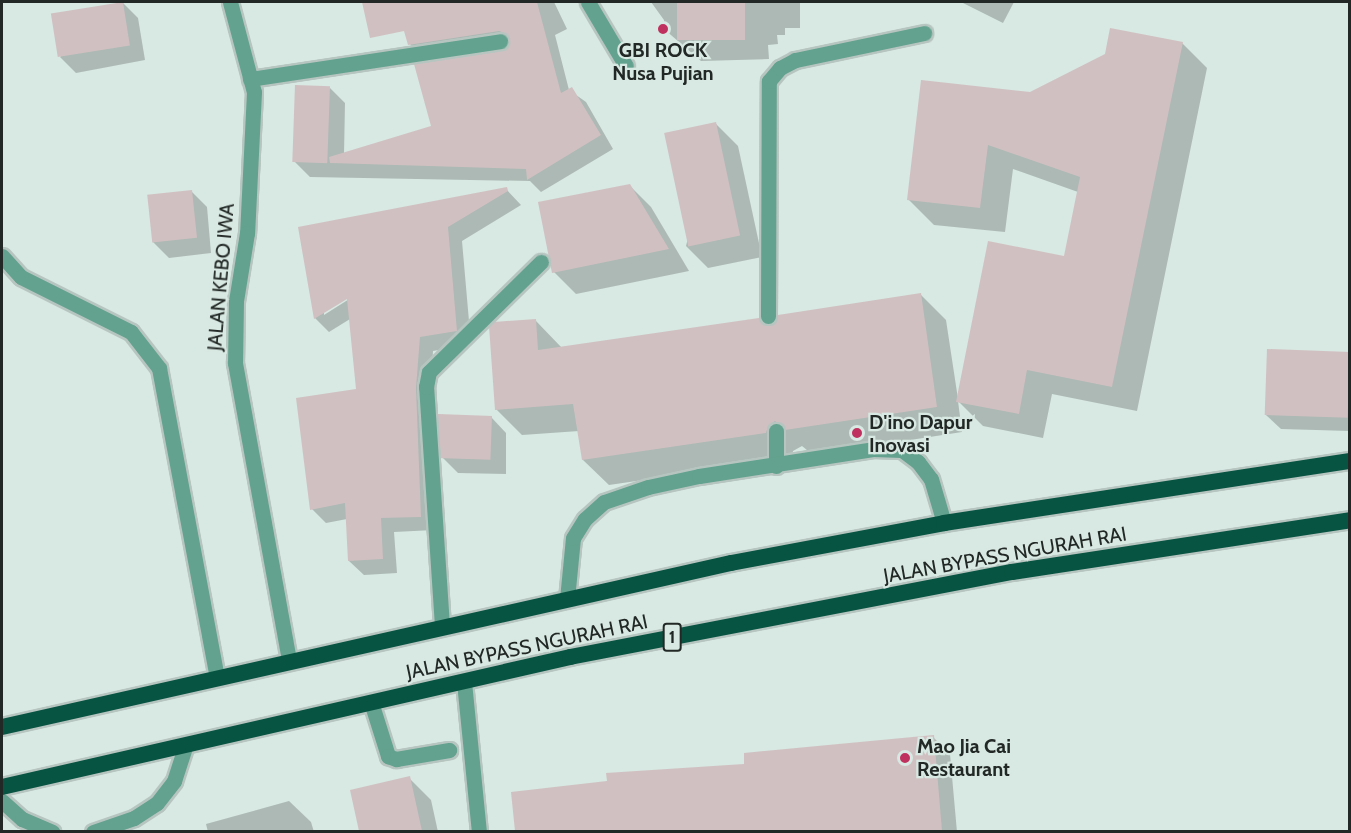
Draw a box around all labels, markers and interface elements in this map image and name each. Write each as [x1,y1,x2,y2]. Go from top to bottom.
marker: GBI ROCK Nusa Pujian [656,22,670,36]
place label: GBI ROCK Nusa Pujian [612,38,714,85]
street label: JALAN KEBO IWA [203,202,239,352]
place label: D'ino Dapur Inovasi [869,410,972,457]
marker: D'ino Dapur Inovasi [850,426,864,440]
street label: JALAN BYPASS NGURAH RAI [882,522,1128,588]
street label: JALAN BYPASS NGURAH RAI [404,610,650,684]
road number: 1 [662,622,682,652]
place label: Mao Jia Cai Restaurant [917,734,1011,781]
marker: Mao Jia Cai Restaurant [898,751,912,765]

